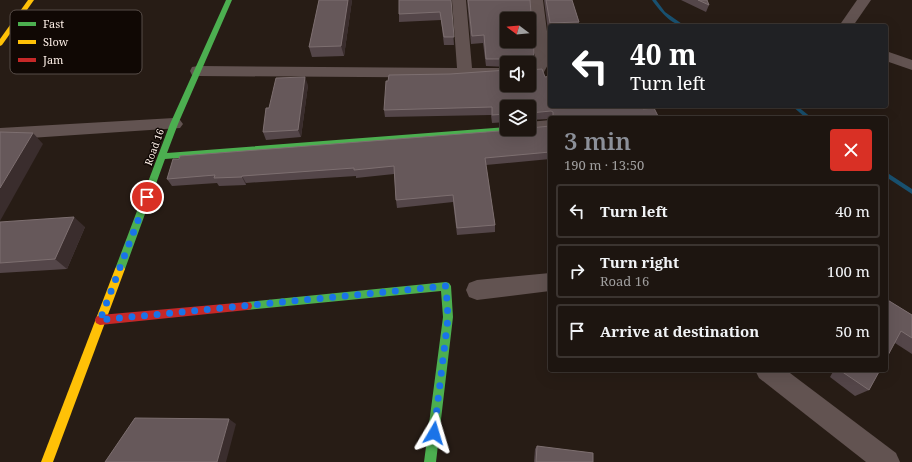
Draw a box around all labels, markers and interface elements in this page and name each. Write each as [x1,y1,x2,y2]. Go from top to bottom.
legend [10,10,142,74]
north arrow [500,12,536,48]
map controls [500,12,536,136]
text: Fast [43,16,64,31]
text: Slow [43,34,69,49]
text: 40 m [630,35,697,73]
icon: left [564,40,616,92]
text: Jam [42,52,64,67]
button: sound [500,56,536,92]
text: Turn left [630,71,705,95]
button: layers [500,100,536,136]
text: 3 min [564,124,631,157]
street label: Road 16 [141,126,167,167]
button: close [830,129,872,171]
text: 190 m · 13:50 [564,156,644,174]
pin [130,180,164,214]
icon: arrive [136,186,158,208]
icon: left [566,200,588,222]
text: Turn left [600,201,668,221]
text: 40 m [835,201,870,221]
text: Turn right [600,252,679,272]
icon: right [566,260,588,282]
text: 100 m [827,261,870,281]
text: Road 16 [600,272,649,290]
icon: arrive [566,320,588,342]
text: Arrive at destination [600,321,759,341]
text: 50 m [835,321,870,341]
position arrow [413,412,455,454]

